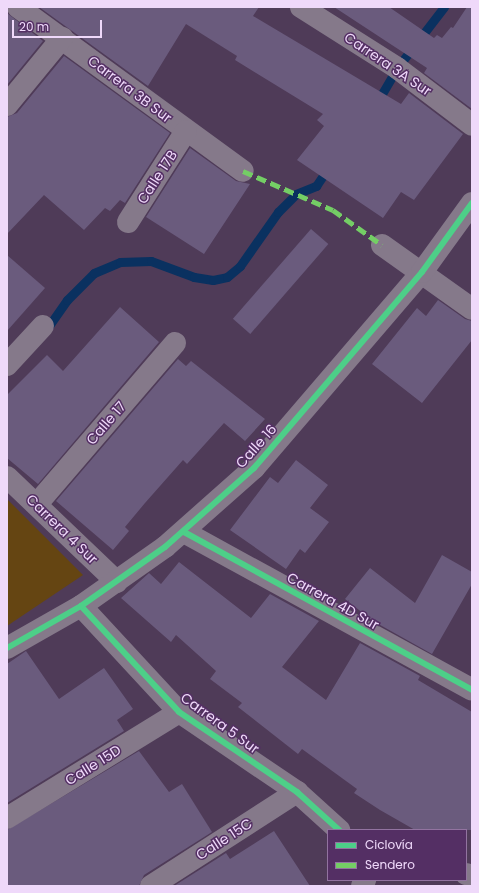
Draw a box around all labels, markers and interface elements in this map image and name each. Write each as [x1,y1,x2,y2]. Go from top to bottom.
scale bar [14,12,104,38]
text: 20 m [19,18,49,35]
street label: Carrera 3A Sur [341,29,435,99]
street label: Carrera 3B Sur [85,52,175,126]
street label: Calle 17B [134,147,180,207]
street label: Calle 17 [83,398,129,448]
street label: Calle 16 [232,421,280,471]
street label: Carrera 4 Sur [23,491,101,567]
street label: Carrera 4D Sur [284,569,382,633]
street label: Carrera 5 Sur [178,689,262,757]
street label: Calle 15D [62,741,124,789]
street label: Calle 15C [193,815,255,863]
legend [327,829,467,881]
text: Ciclovía [365,836,413,853]
text: Sendero [365,856,415,873]

